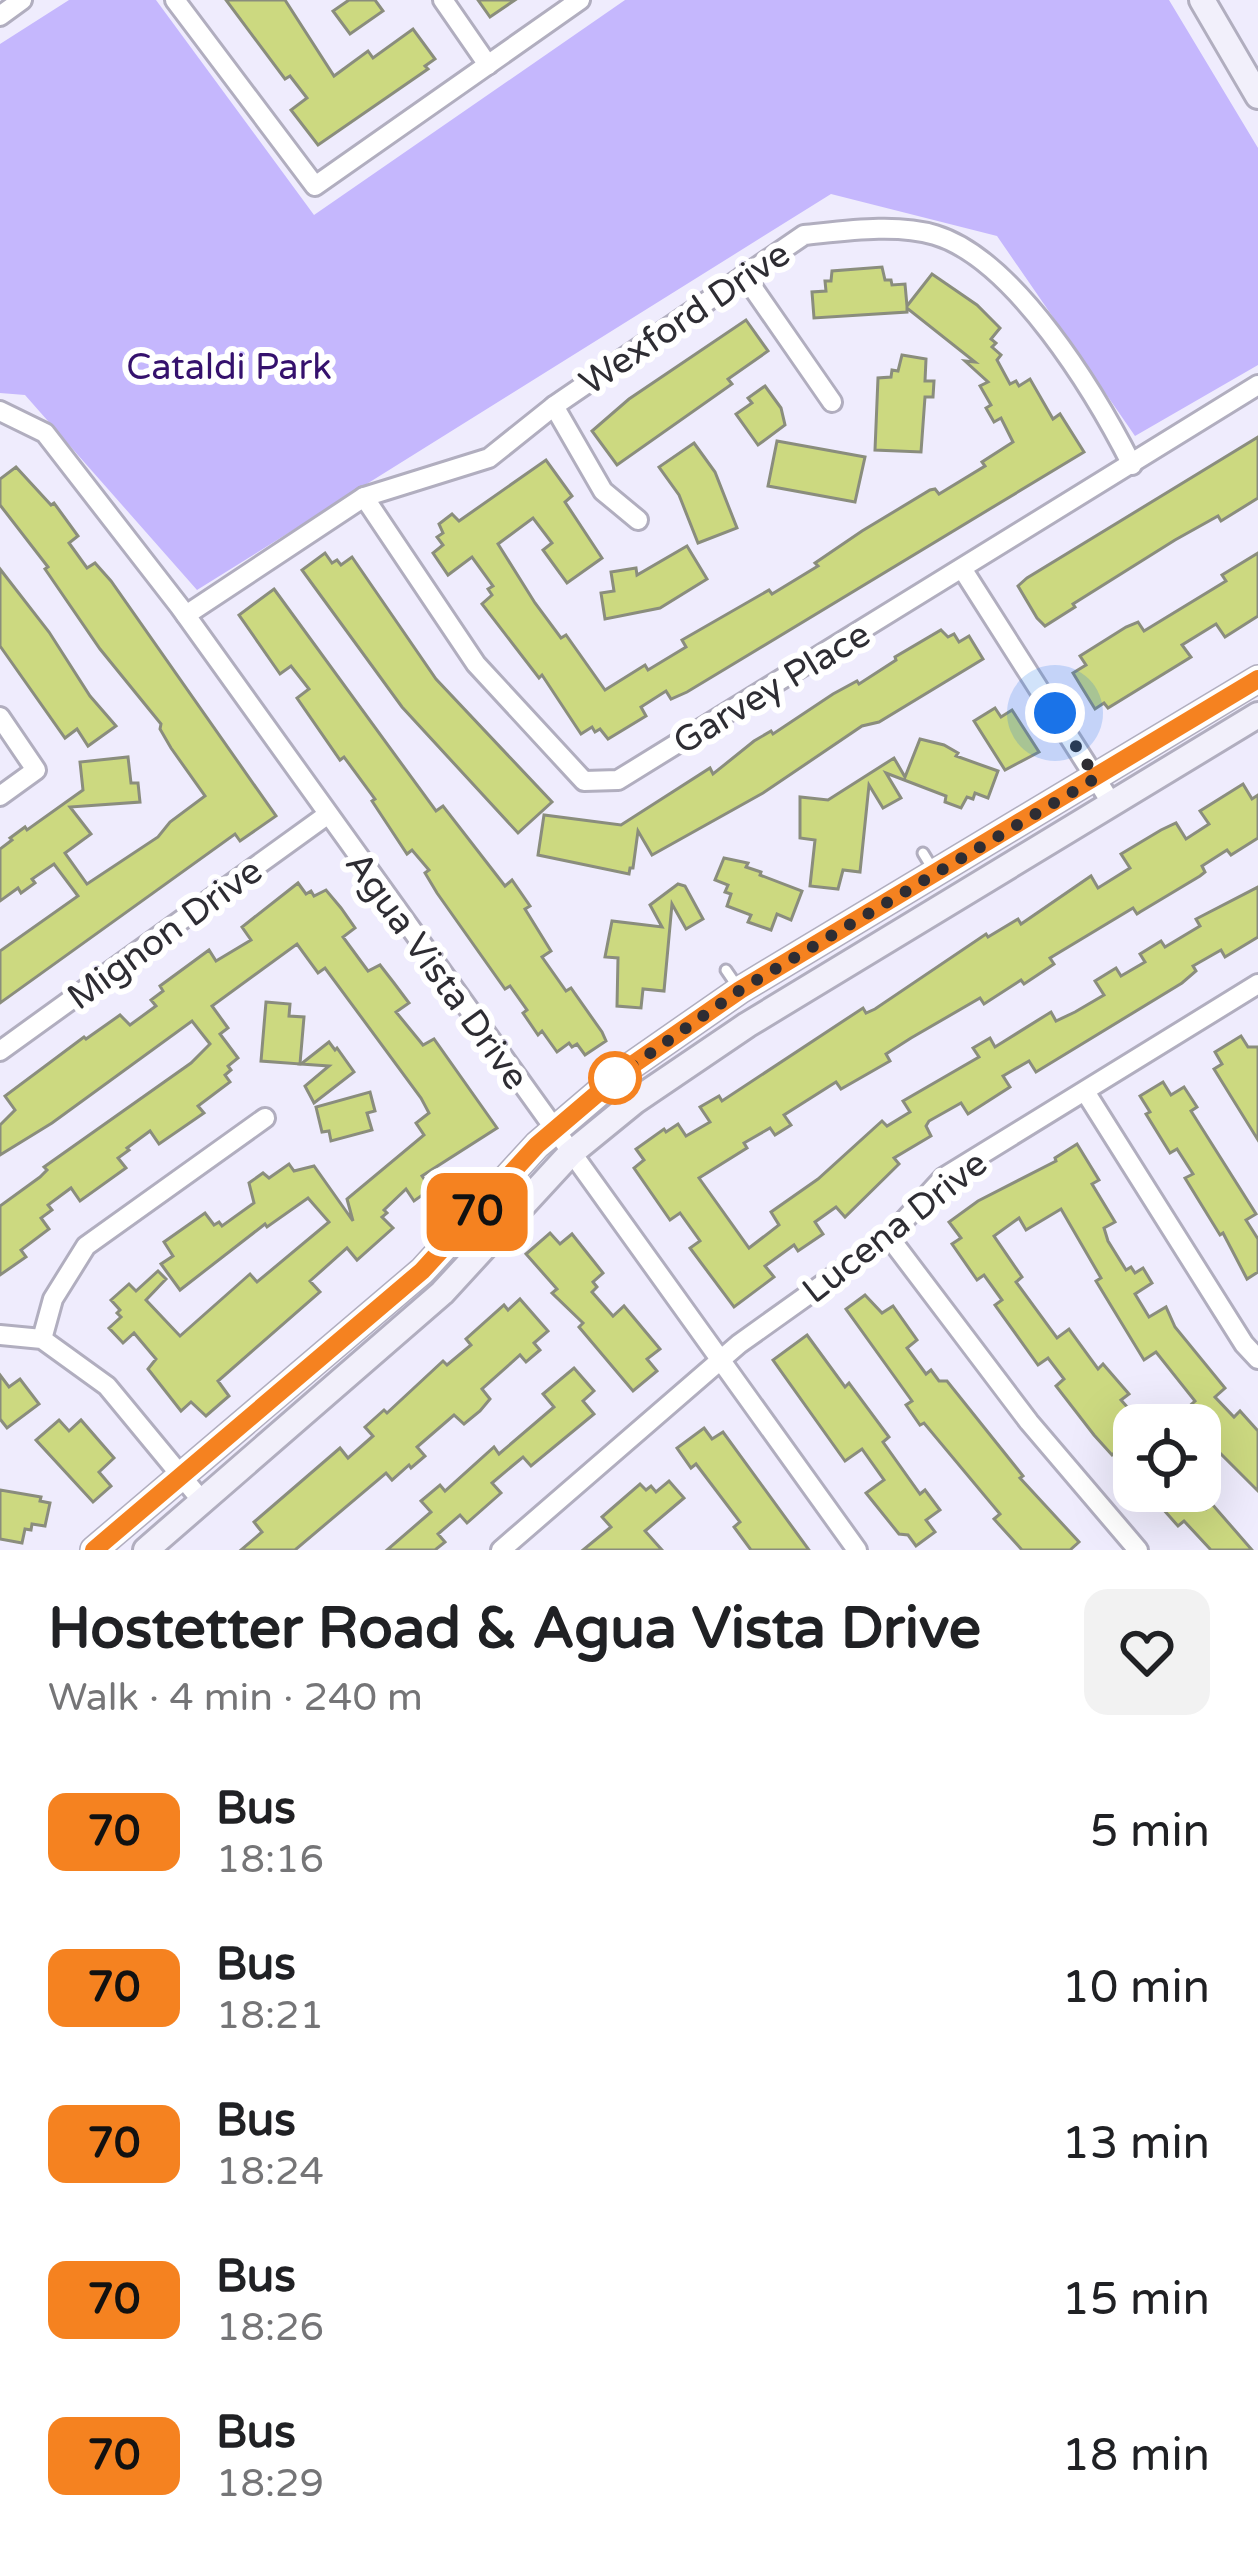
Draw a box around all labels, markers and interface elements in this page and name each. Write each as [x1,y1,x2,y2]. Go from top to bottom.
street label: Wexford Drive [572,232,798,404]
park label: Cataldi Park [126,346,332,389]
street label: Garvey Place [666,613,878,764]
your location [1025,683,1085,743]
street label: Agua Vista Drive [336,844,537,1098]
street label: Mignon Drive [59,849,271,1019]
unlabelled marker [590,1053,640,1103]
street label: Lucena Drive [794,1142,996,1313]
line badge: 70 [423,1173,531,1251]
text: 70 [451,1186,503,1237]
map controls [1113,1404,1221,1512]
button: locate [1113,1404,1221,1512]
button: heart [1084,1589,1210,1715]
text: Hostetter Road & Agua Vista Drive [48,1595,981,1663]
text: Walk · 4 min · 240 m [48,1674,423,1721]
text: Bus [216,1782,296,1836]
text: 5 min [1090,1805,1210,1859]
text: 70 [88,1806,140,1857]
text: 18:16 [216,1836,324,1883]
text: Bus [216,1938,296,1992]
text: 10 min [1062,1961,1210,2015]
text: 70 [88,1962,140,2013]
text: 18:21 [216,1992,324,2039]
text: Bus [216,2094,296,2148]
text: 13 min [1062,2117,1210,2171]
text: 70 [88,2118,140,2169]
text: 18:24 [216,2148,324,2195]
text: Bus [216,2250,296,2304]
text: 15 min [1062,2273,1210,2327]
text: 70 [88,2274,140,2325]
text: 18:26 [216,2304,324,2351]
text: Bus [216,2406,296,2460]
text: 18 min [1062,2429,1210,2483]
text: 70 [88,2430,140,2481]
text: 18:29 [216,2460,324,2507]

